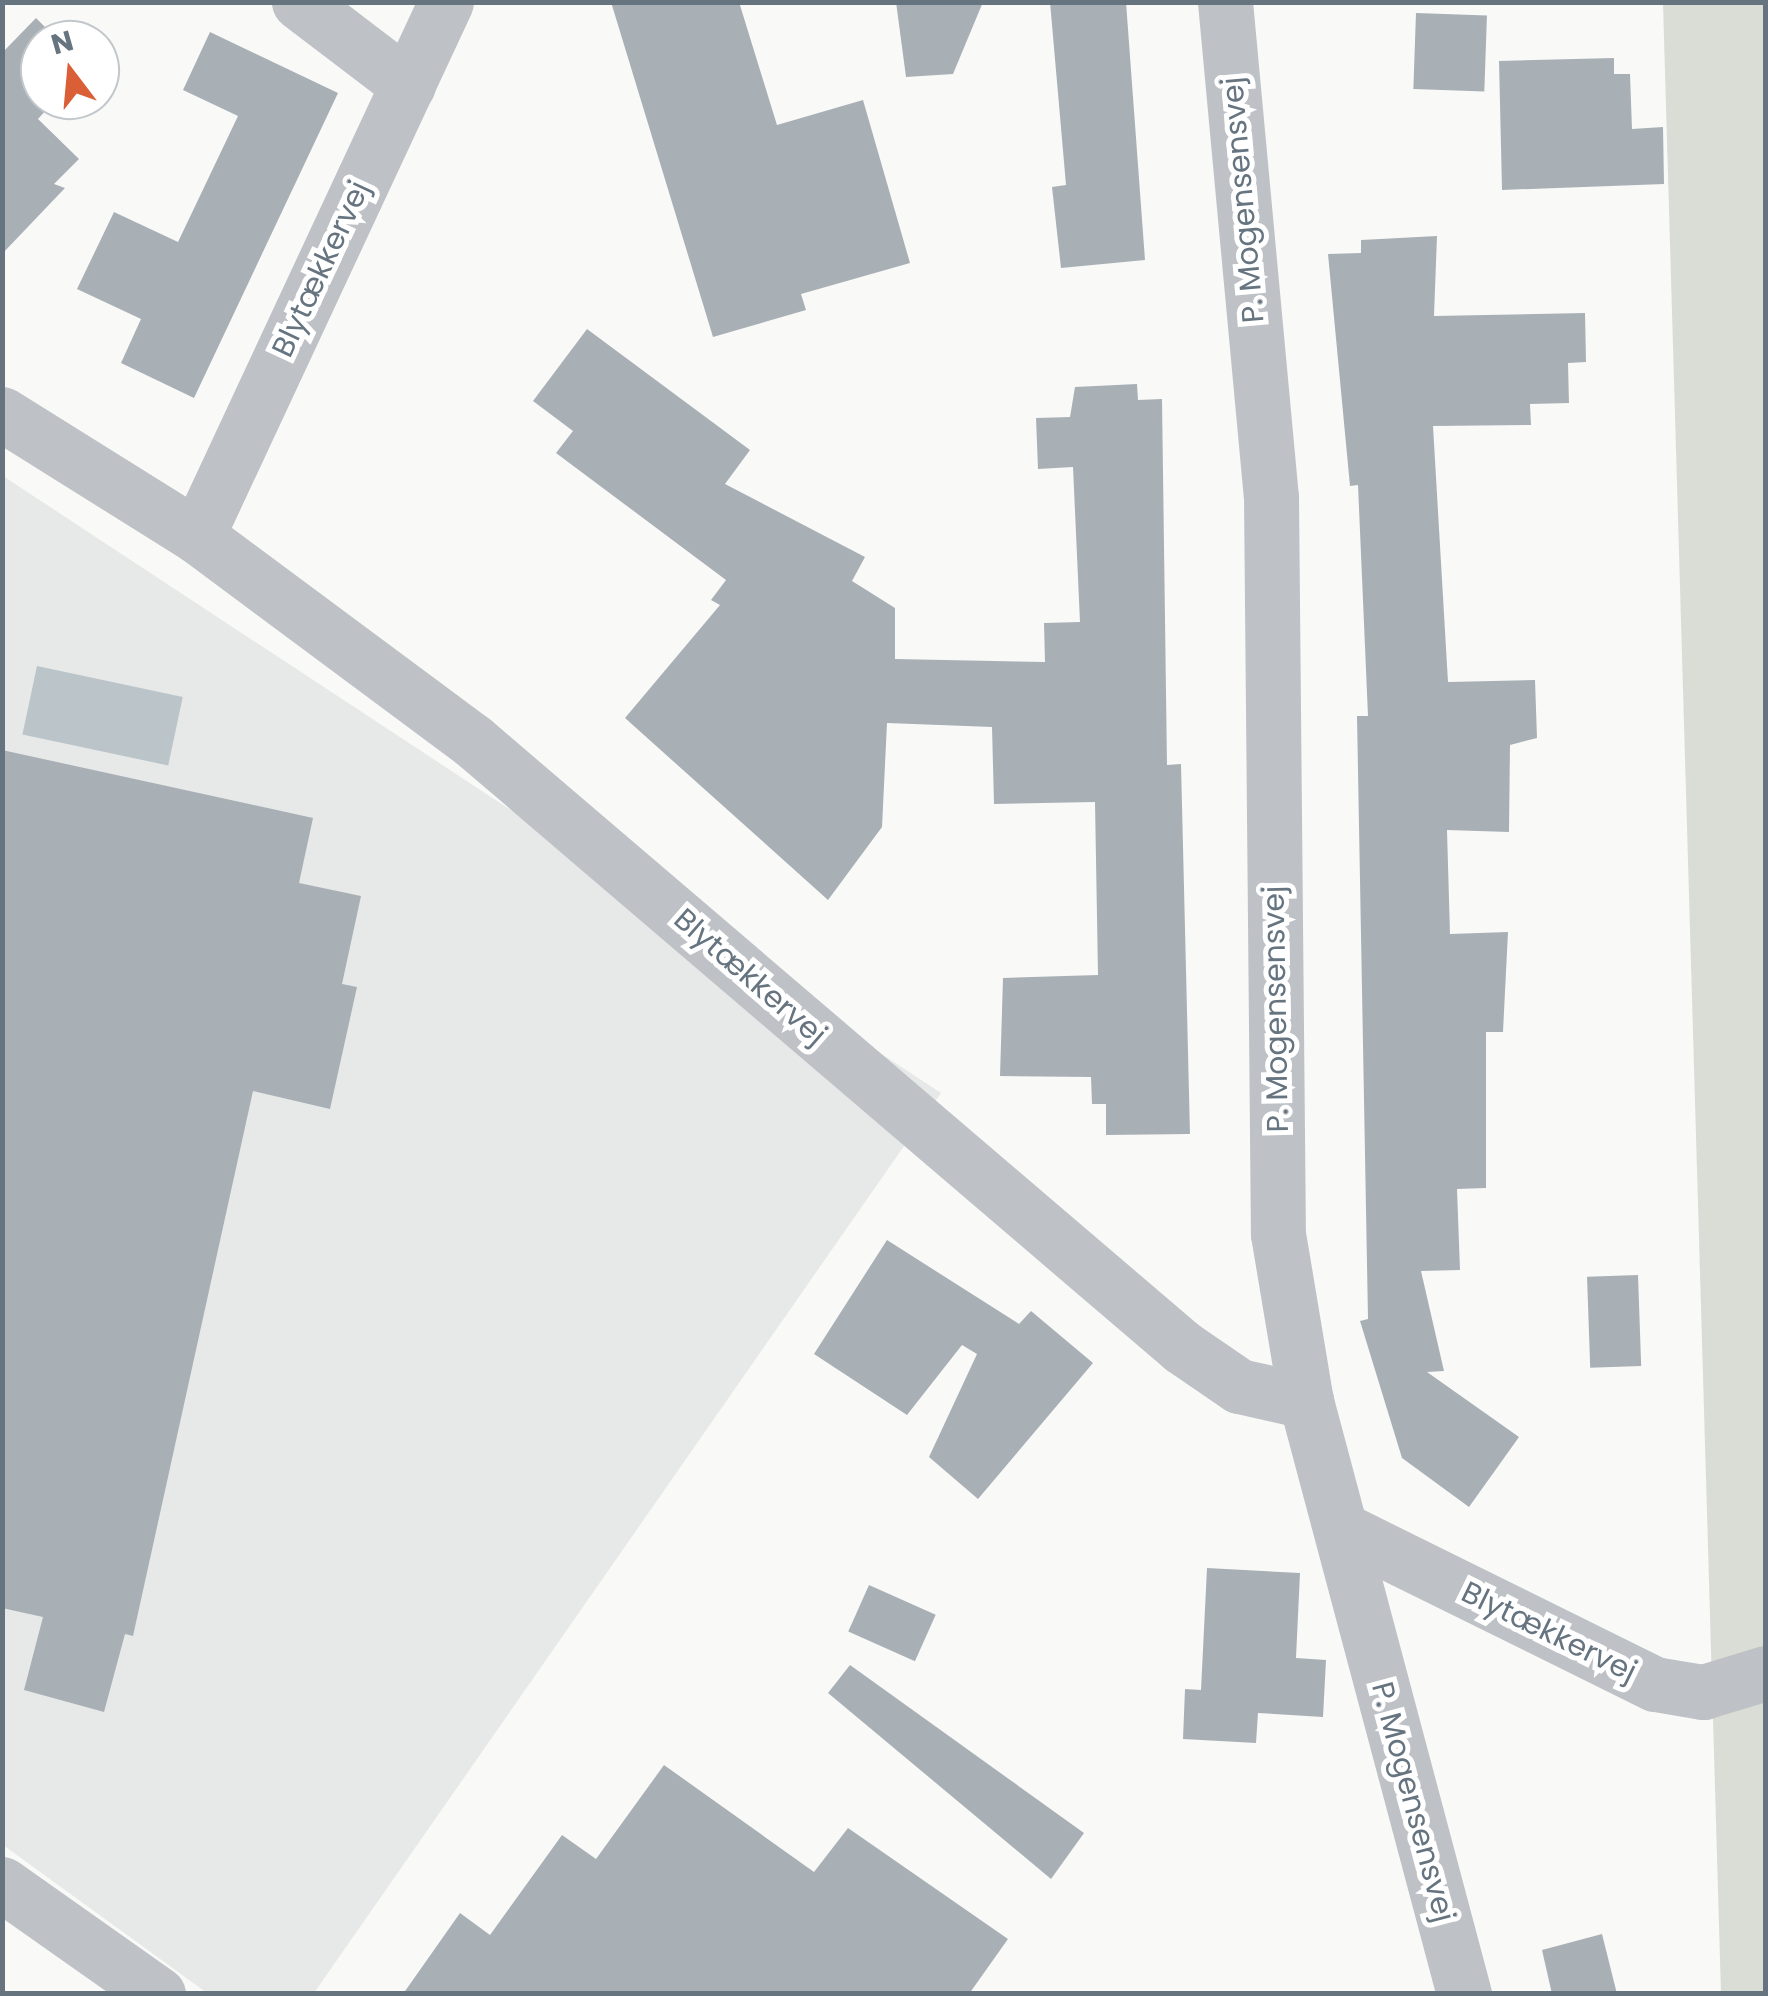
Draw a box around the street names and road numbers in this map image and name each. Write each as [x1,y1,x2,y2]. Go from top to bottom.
street label: P. Mogensensvej [1214,76,1272,324]
street label: Blytækkervej [265,175,377,363]
street label: P. Mogensensvej [1256,885,1296,1133]
street label: Blytækkervej [666,901,834,1053]
street label: Blytækkervej [1456,1574,1642,1690]
street label: P. Mogensensvej [1364,1678,1462,1926]

